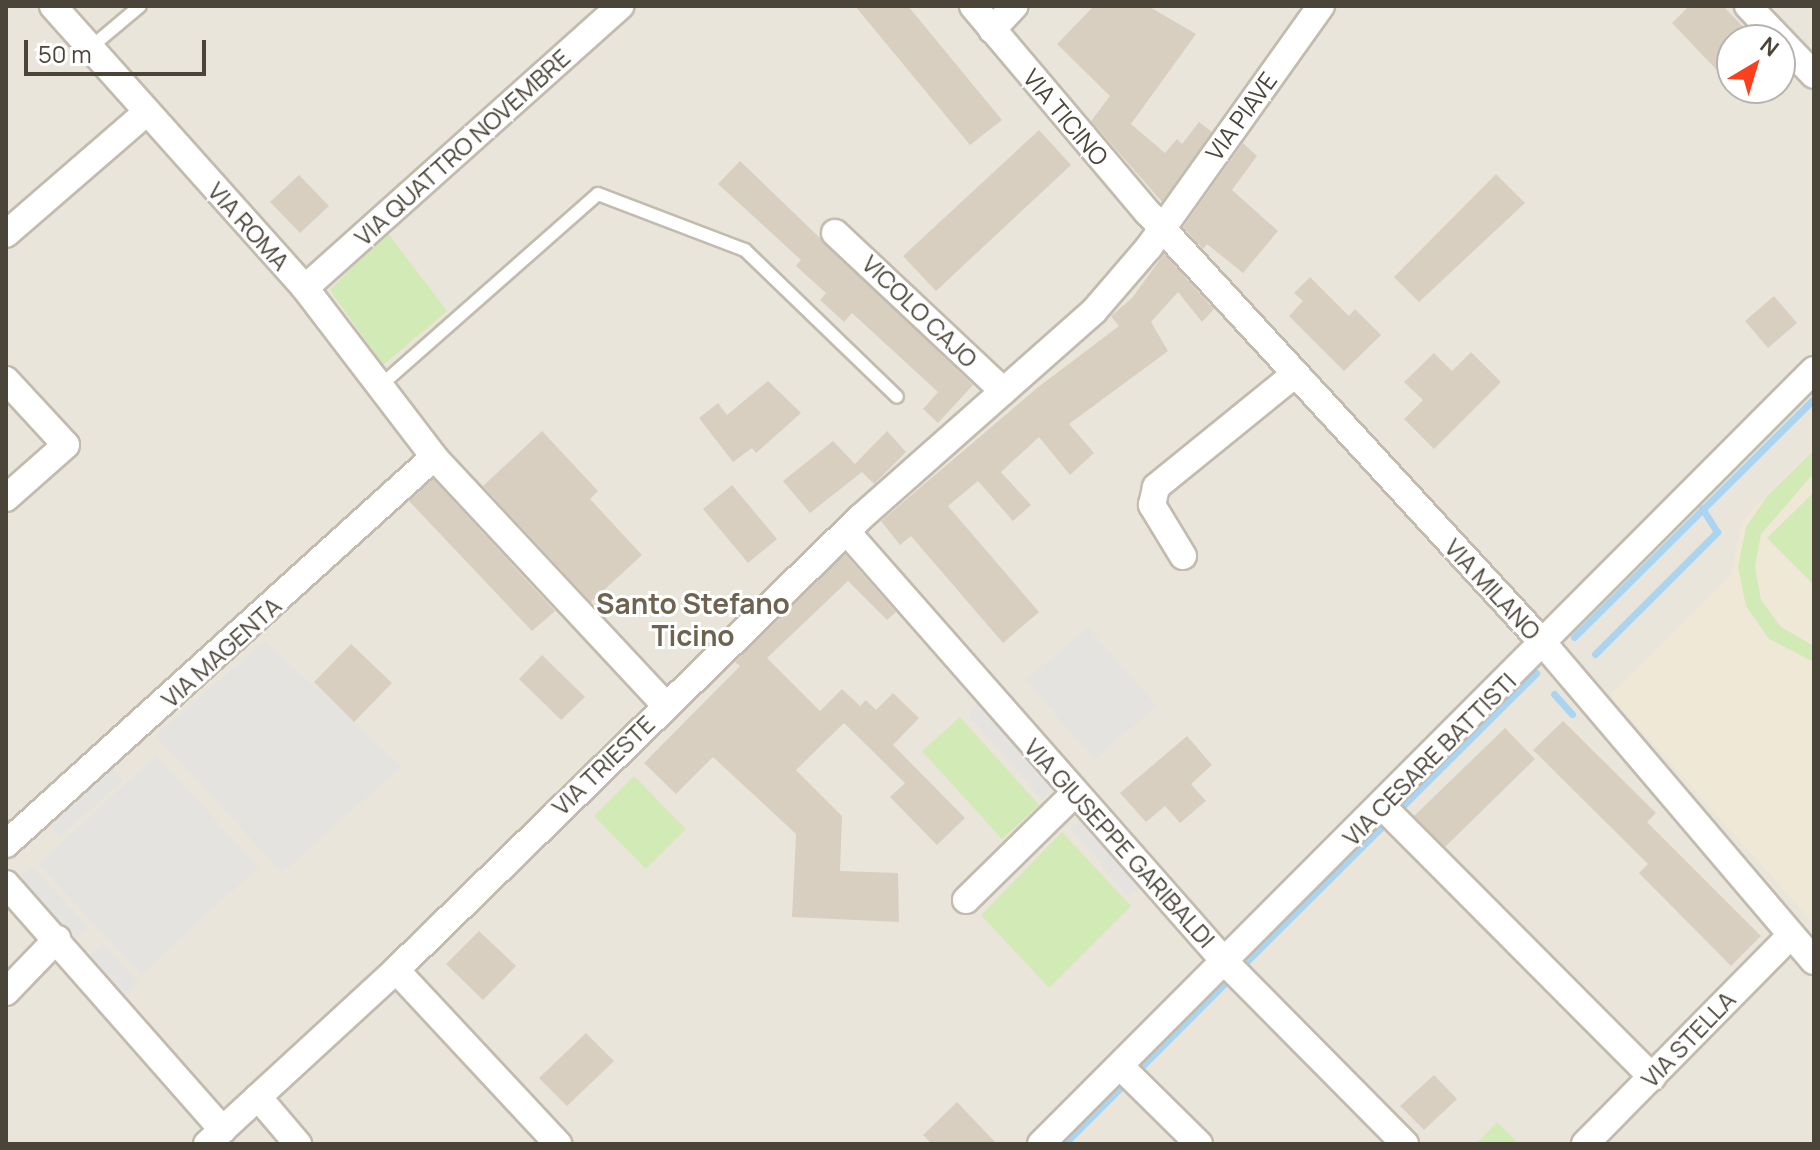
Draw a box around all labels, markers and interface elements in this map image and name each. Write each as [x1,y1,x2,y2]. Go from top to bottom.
scale bar [28,24,210,74]
north arrow [1716,24,1796,104]
text: N [1754,30,1785,63]
text: 50 m [38,37,92,70]
street label: VIA QUATTRO NOVEMBRE [348,43,576,251]
street label: VIA TICINO [1018,63,1114,171]
street label: VIA PIAVE [1199,66,1283,166]
street label: VIA ROMA [202,176,296,276]
street label: VICOLO CAJO [856,249,984,373]
street label: VIA MILANO [1439,533,1547,645]
district label: Santo Stefano Ticino [596,586,790,652]
street label: VIA MAGENTA [155,591,287,713]
street label: VIA CESARE BATTISTI [1337,667,1521,851]
street label: VIA TRIESTE [546,709,660,821]
street label: VIA GIUSEPPE GARIBALDI [1019,733,1221,953]
street label: VIA STELLA [1635,985,1741,1093]

